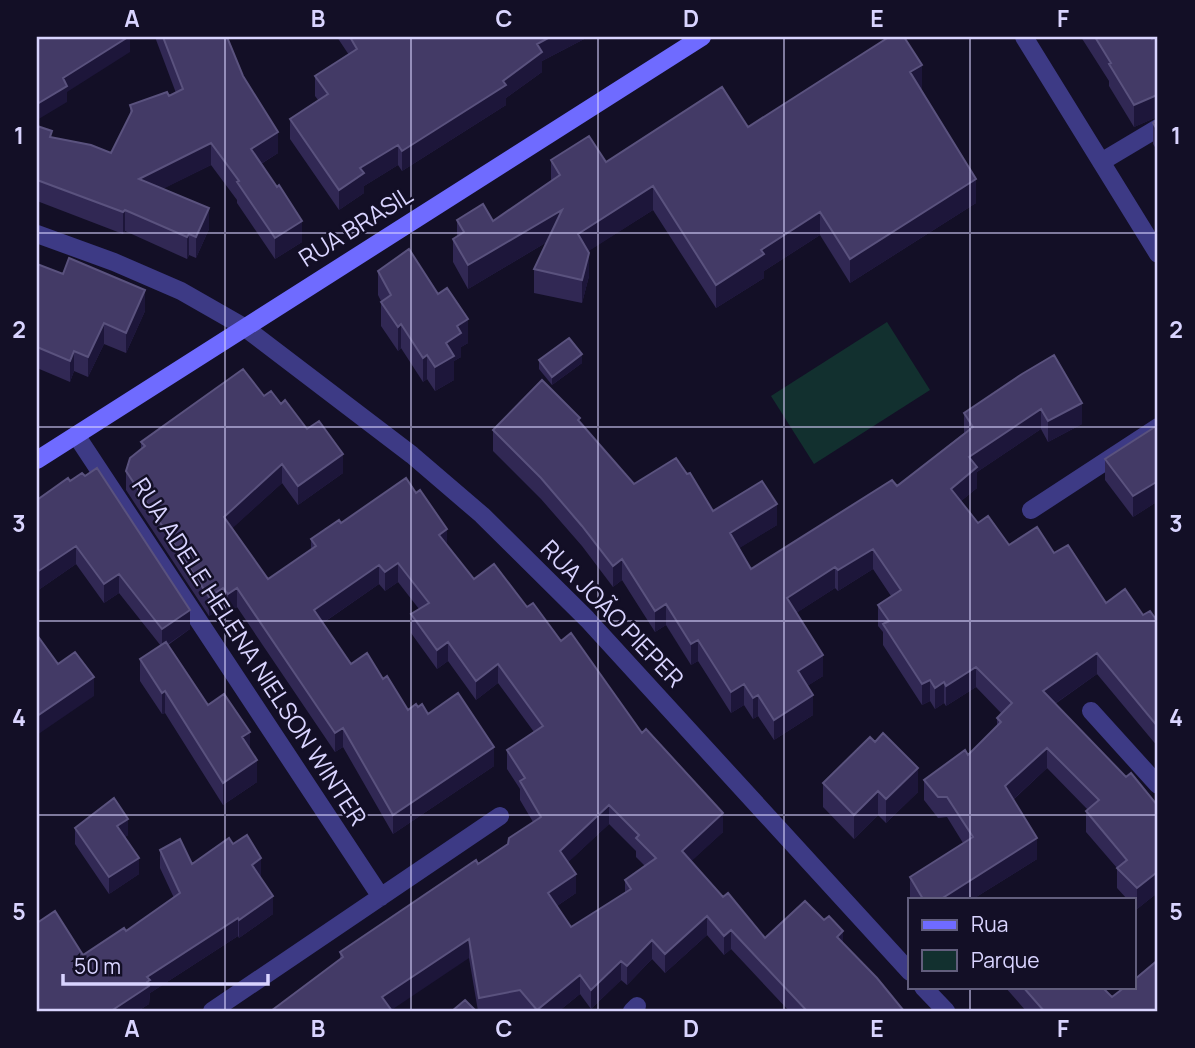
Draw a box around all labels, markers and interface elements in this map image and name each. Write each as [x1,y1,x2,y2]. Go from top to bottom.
text: A [124,2,140,34]
text: B [311,2,325,34]
text: C [496,2,513,34]
text: D [683,2,699,34]
text: E [870,2,884,34]
text: F [1057,2,1069,34]
text: 1 [14,119,24,151]
text: 1 [1171,119,1181,151]
street label: RUA BRASIL [292,178,418,274]
text: 2 [12,313,26,345]
text: 2 [1169,313,1183,345]
street label: RUA ADELE HELENA NIELSON WINTER [125,471,375,831]
text: 3 [12,507,26,539]
text: 3 [1169,507,1183,539]
street label: RUA JOÃO PIEPER [534,532,692,694]
text: 4 [12,701,26,733]
text: 4 [1169,701,1183,733]
text: 5 [12,895,26,927]
text: 5 [1169,895,1183,927]
legend [908,898,1136,988]
text: Rua [971,910,1008,938]
scale bar [63,943,268,987]
text: Parque [971,946,1040,974]
text: 50 m [74,952,121,980]
text: A [124,1012,140,1044]
text: B [311,1012,325,1044]
text: C [496,1012,513,1044]
text: D [683,1012,699,1044]
text: E [870,1012,884,1044]
text: F [1057,1012,1069,1044]

